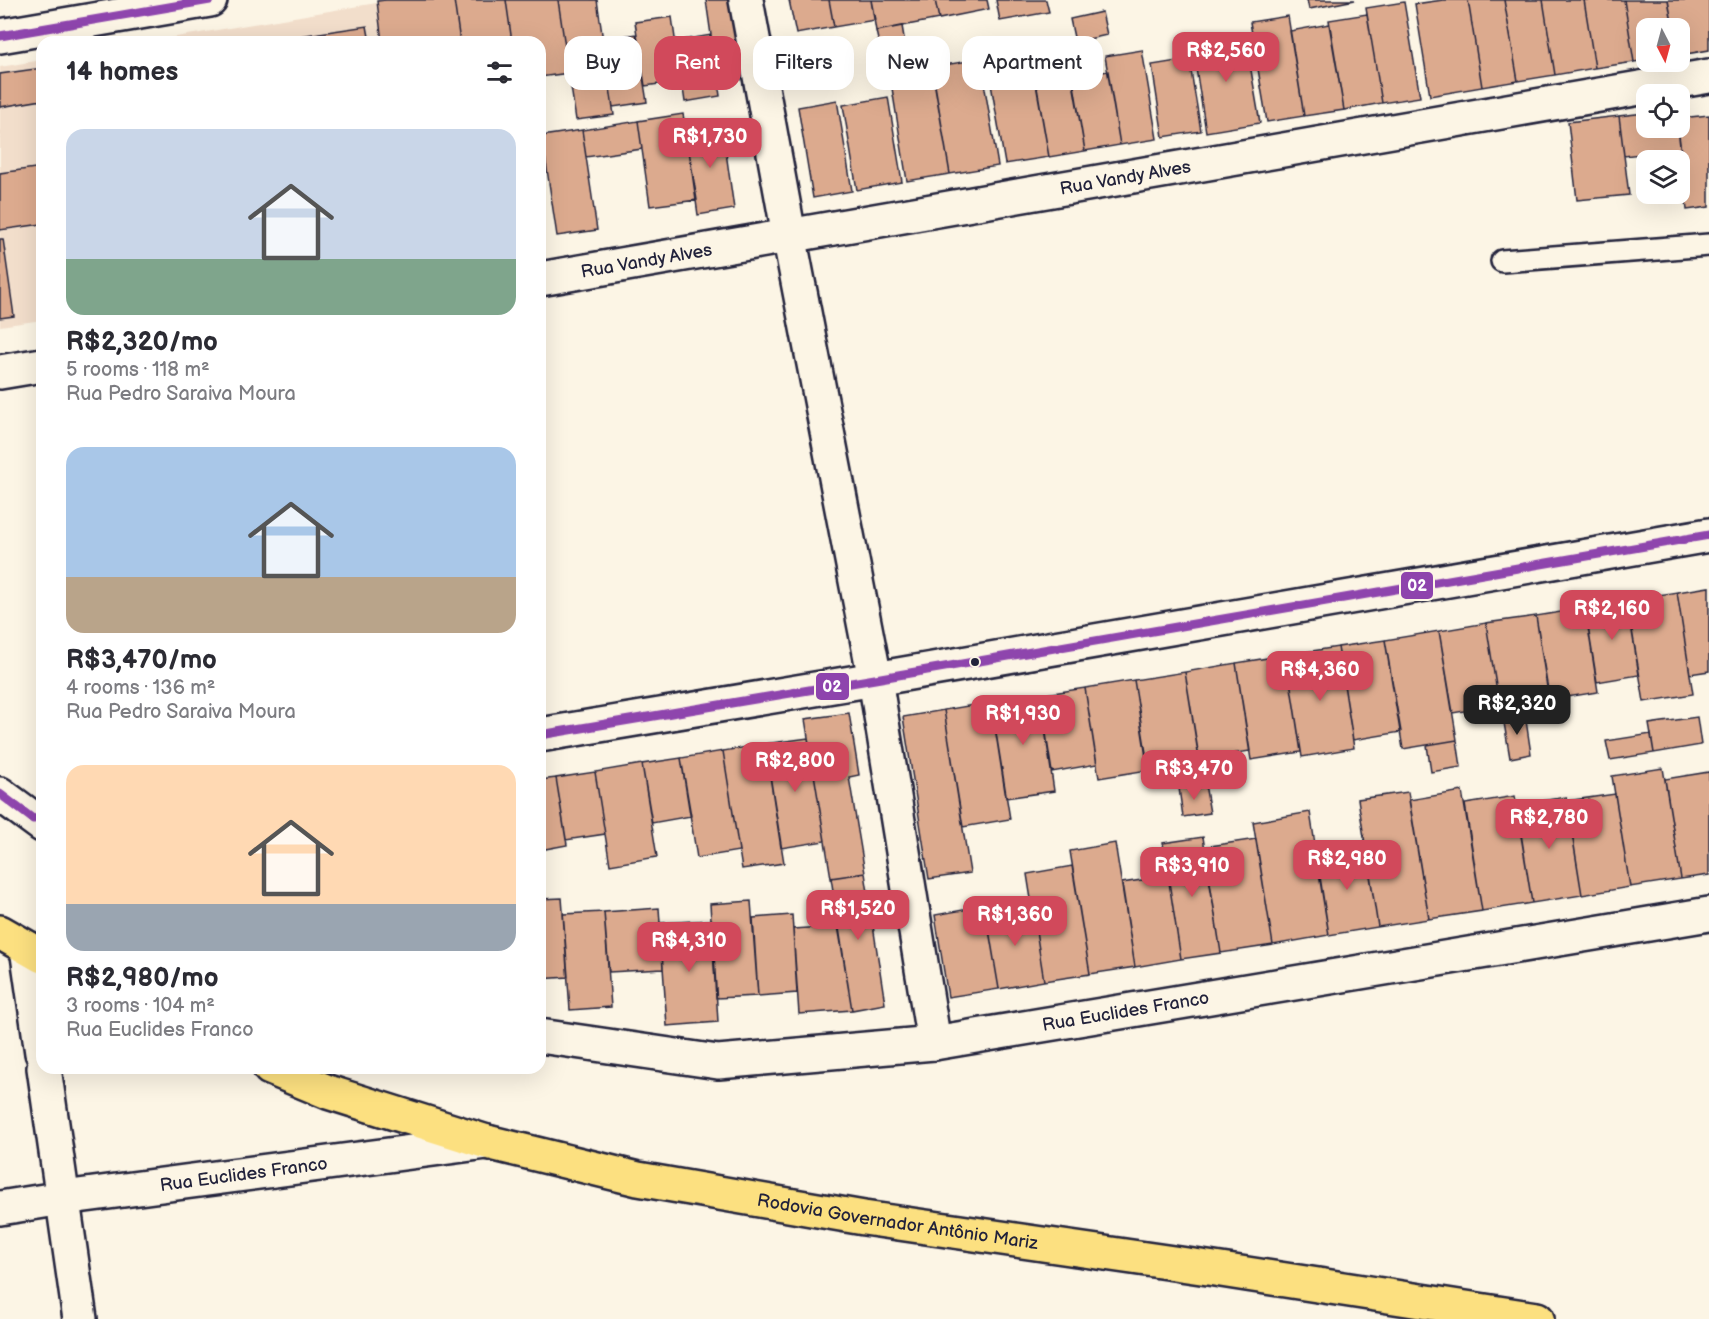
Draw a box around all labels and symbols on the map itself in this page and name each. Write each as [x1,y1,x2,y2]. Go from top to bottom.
north arrow [1636,18,1690,72]
pin: R$2,560 [1171,32,1281,83]
pin: R$1,730 [655,118,765,169]
street label: Rua Vandy Alves [1058,156,1193,200]
street label: Rua Vandy Alves [579,239,714,283]
line badge: 02 [1400,571,1434,600]
text: 02 [1407,577,1427,596]
pin: R$2,160 [1557,590,1667,641]
pin: R$4,360 [1265,651,1375,702]
unlabelled marker [969,656,981,668]
line badge: 02 [815,672,850,701]
text: 02 [822,678,842,697]
pin: R$2,320 [1462,685,1572,736]
pin: R$1,930 [968,695,1078,746]
pin: R$2,800 [740,742,850,793]
pin: R$3,470 [1139,750,1249,801]
pin: R$2,780 [1494,799,1604,850]
pin: R$2,980 [1292,840,1402,891]
pin: R$3,910 [1137,847,1247,898]
pin: R$1,520 [803,890,913,941]
pin: R$1,360 [960,896,1070,947]
pin: R$4,310 [634,922,744,973]
street label: Rua Euclides Franco [1041,987,1211,1036]
street label: Rua Euclides Franco [159,1153,329,1196]
street label: Rodovia Governador Antônio Mariz [756,1190,1040,1254]

